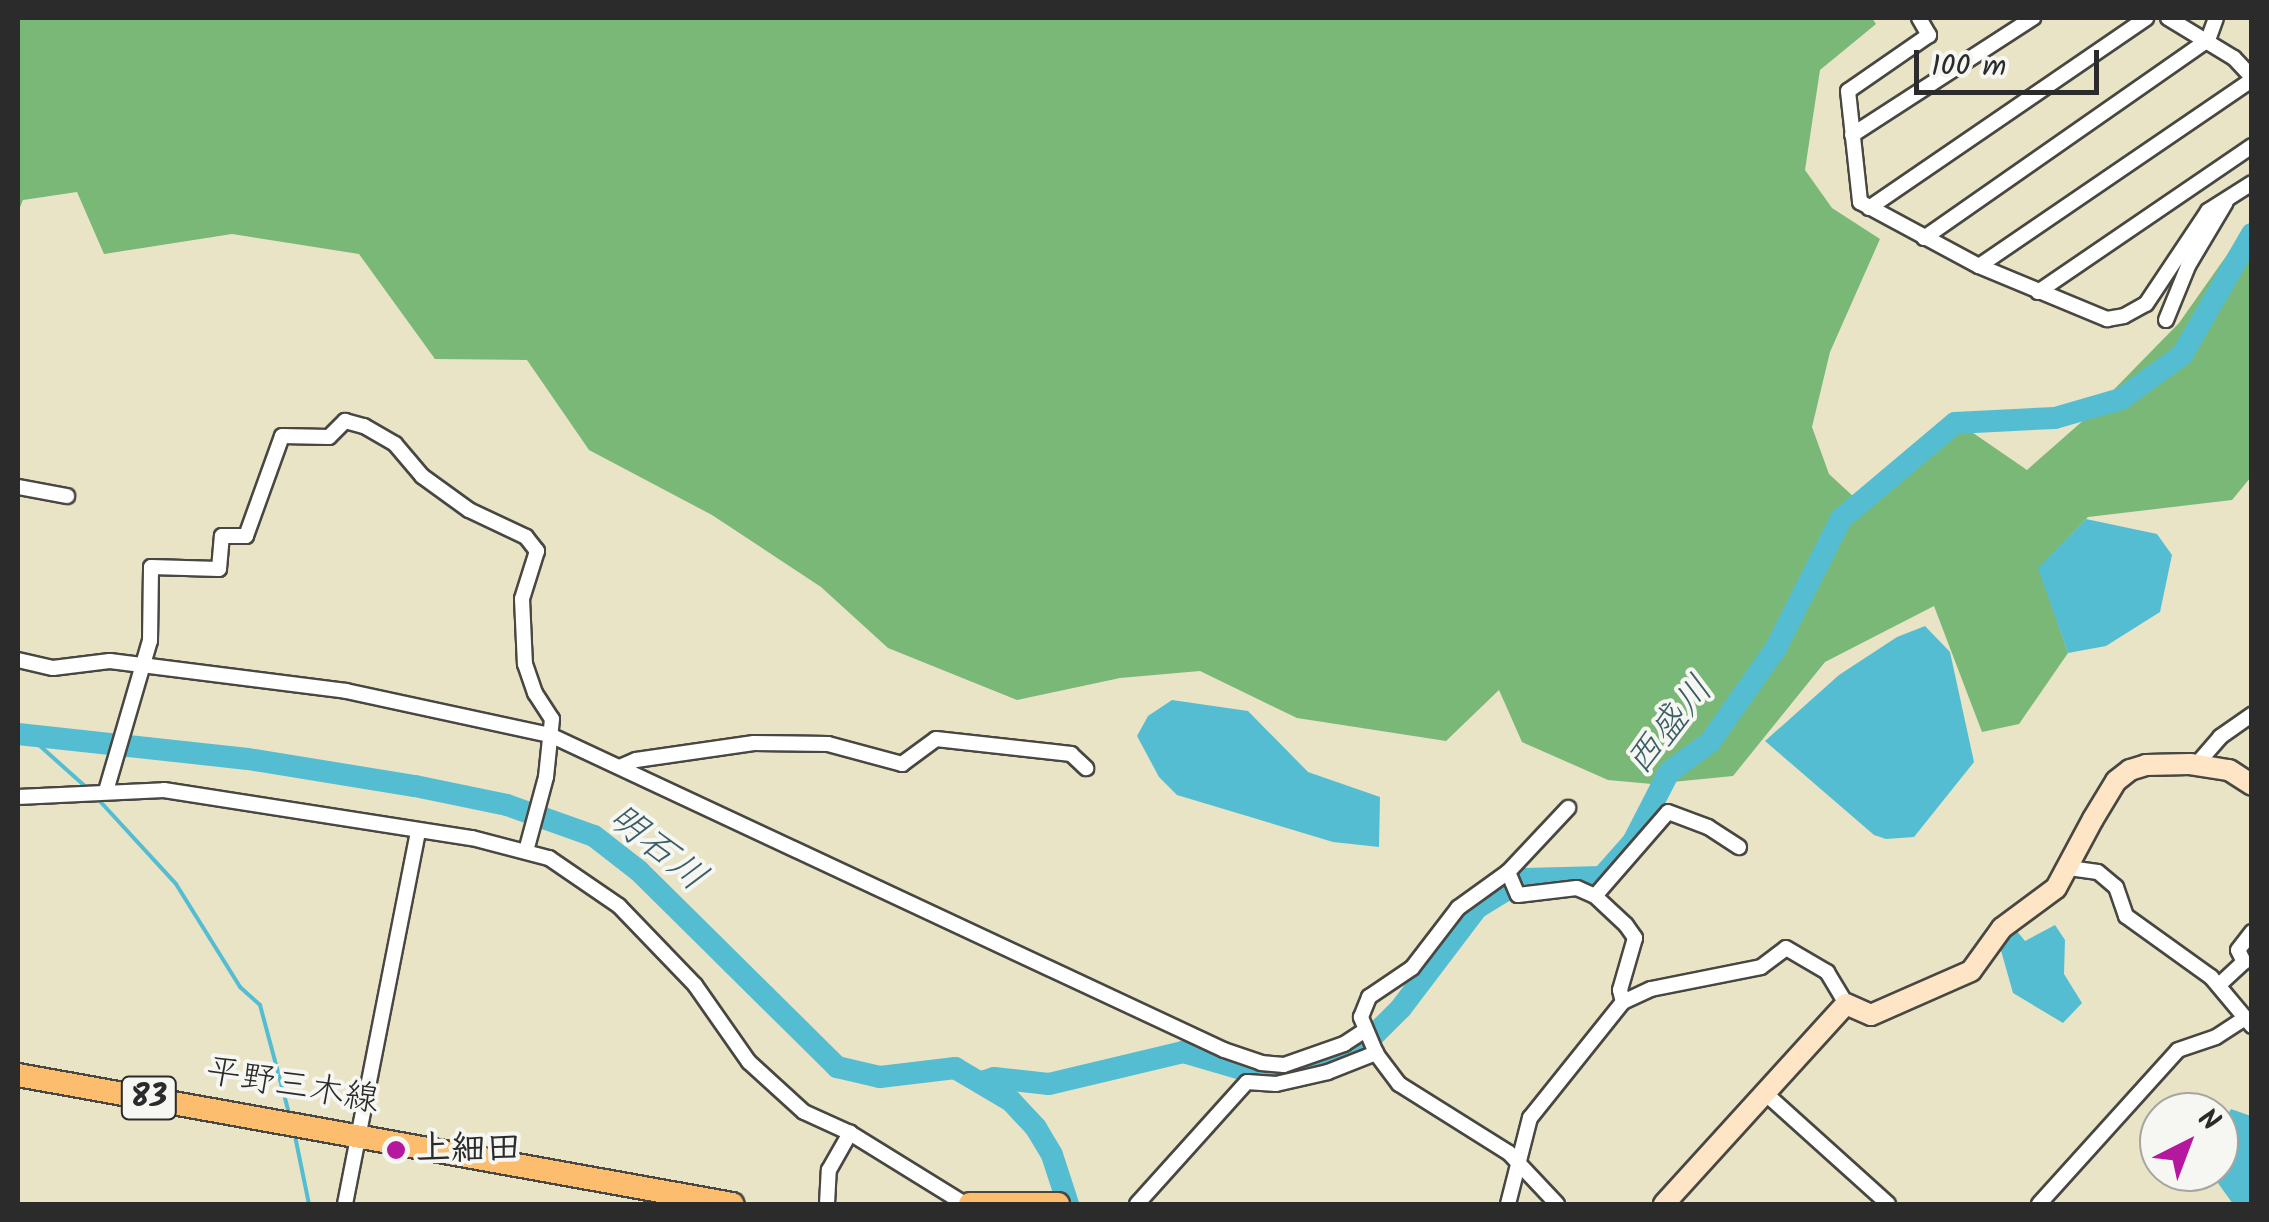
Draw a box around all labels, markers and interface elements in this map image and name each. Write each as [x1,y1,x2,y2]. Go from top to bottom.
scale bar [1919,30,2104,92]
text: 100 m [1931,43,2006,91]
water label: 西盛川 [1617,668,1725,786]
water label: 明石川 [597,795,715,903]
street label: 平野三木線 [202,1051,382,1123]
road number: 83 [119,1071,179,1125]
north arrow [2139,1092,2239,1192]
text: N [2186,1098,2230,1143]
place label: 上細田 [416,1129,521,1171]
marker: 上細田 [385,1139,407,1161]

